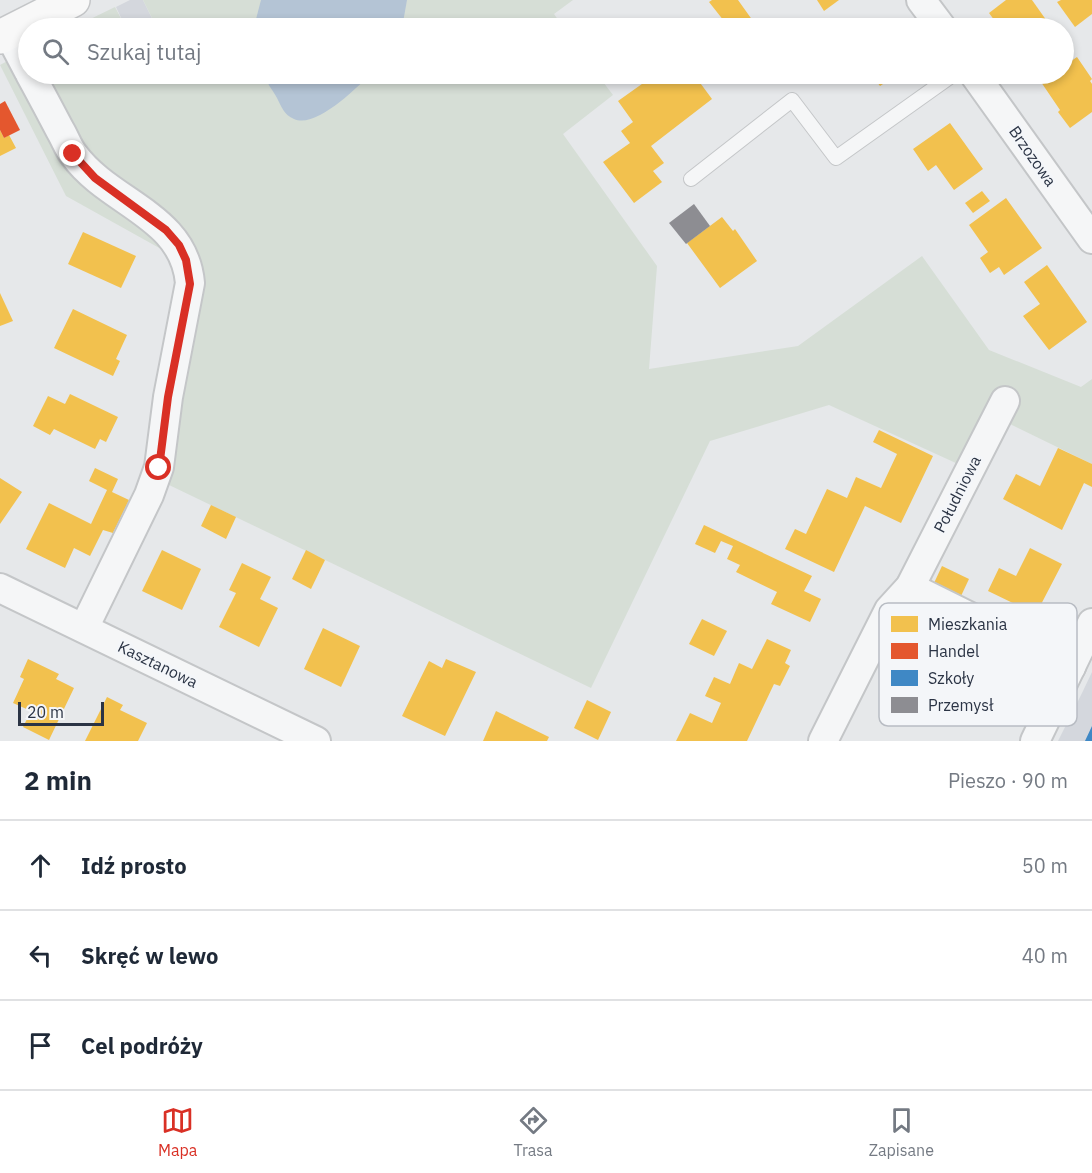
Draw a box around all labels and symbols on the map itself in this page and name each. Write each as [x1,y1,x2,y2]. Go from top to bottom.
street label: Brzozowa [1005,122,1061,190]
route end [59,140,85,166]
street label: Południowa [929,452,985,536]
route start [145,454,171,480]
legend [879,603,1077,726]
text: Mieszkania [928,614,1008,634]
street label: Kasztanowa [115,636,202,692]
text: Handel [928,641,979,661]
text: Szkoły [928,668,974,688]
text: Przemysł [928,695,994,715]
scale bar [18,699,104,726]

